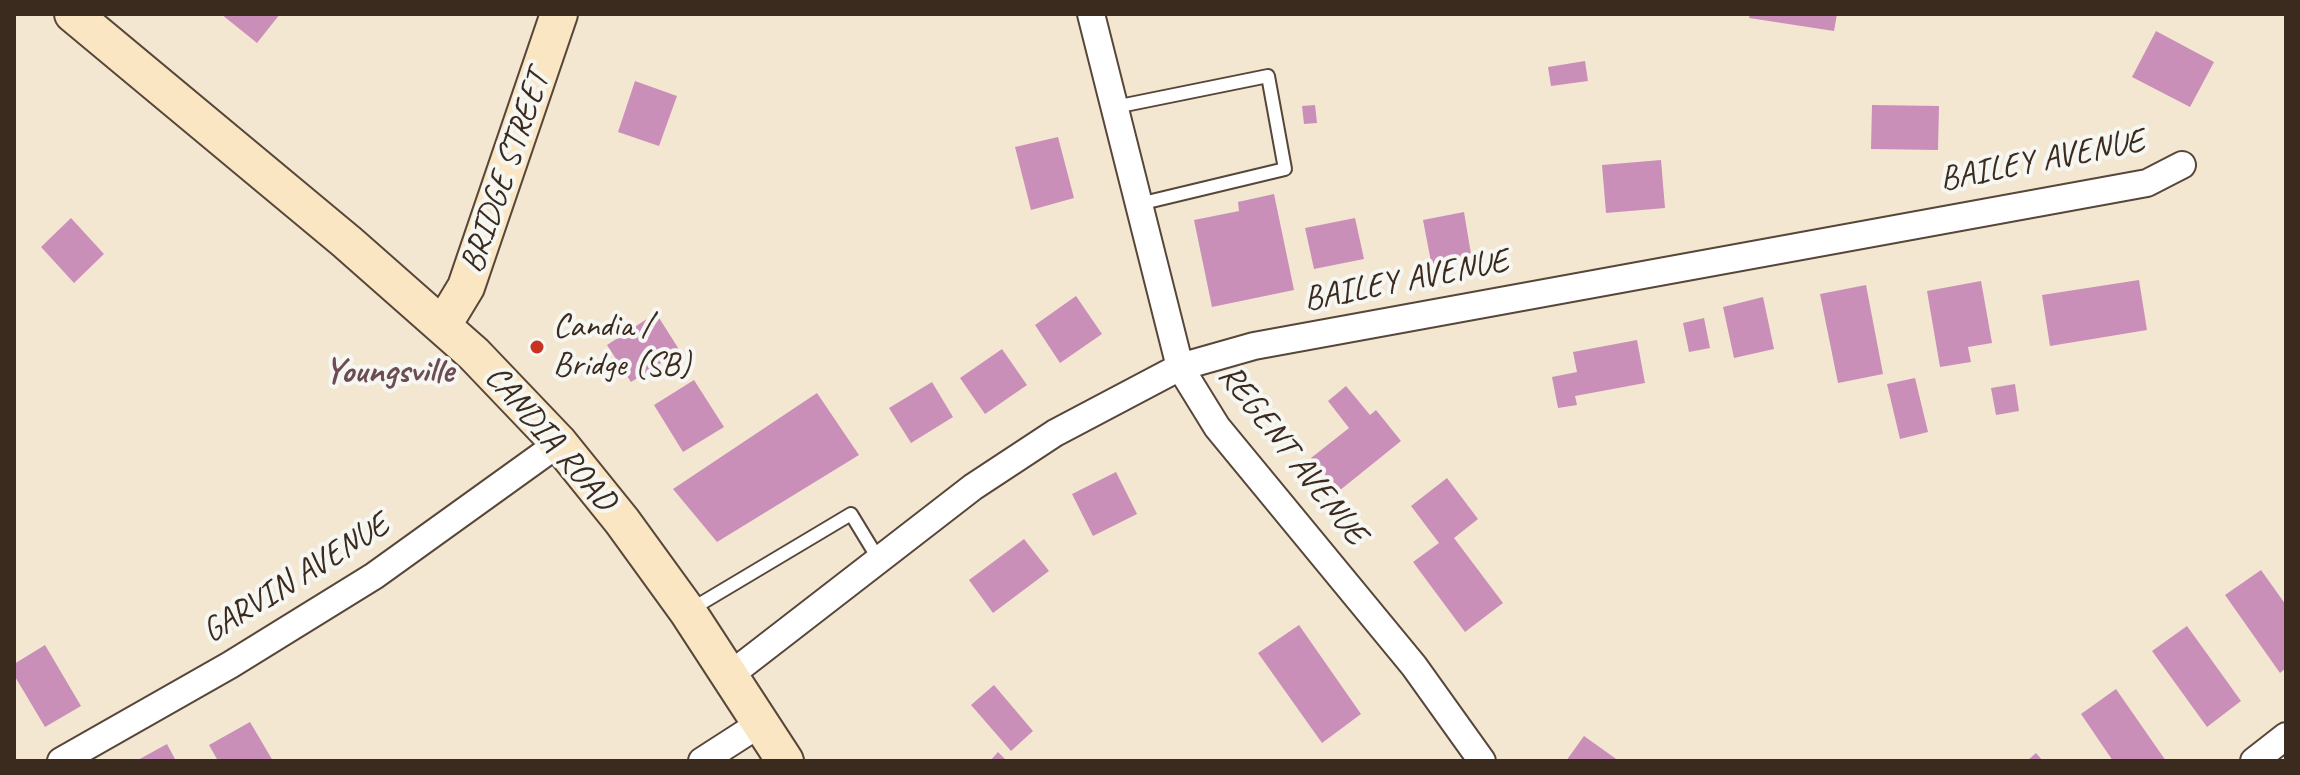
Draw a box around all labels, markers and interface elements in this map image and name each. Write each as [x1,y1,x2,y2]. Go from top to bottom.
street label: BRIDGE STREET [452,66,560,278]
street label: BAILEY AVENUE [1936,121,2148,201]
street label: BAILEY AVENUE [1300,241,1512,321]
place label: Candia / Bridge (SB) [553,307,691,386]
marker: Candia / Bridge (SB) [528,338,546,356]
district label: Youngsville [325,351,453,395]
street label: REGENT AVENUE [1209,357,1375,553]
street label: CANDIA ROAD [475,358,625,520]
street label: GARVIN AVENUE [195,505,397,653]

